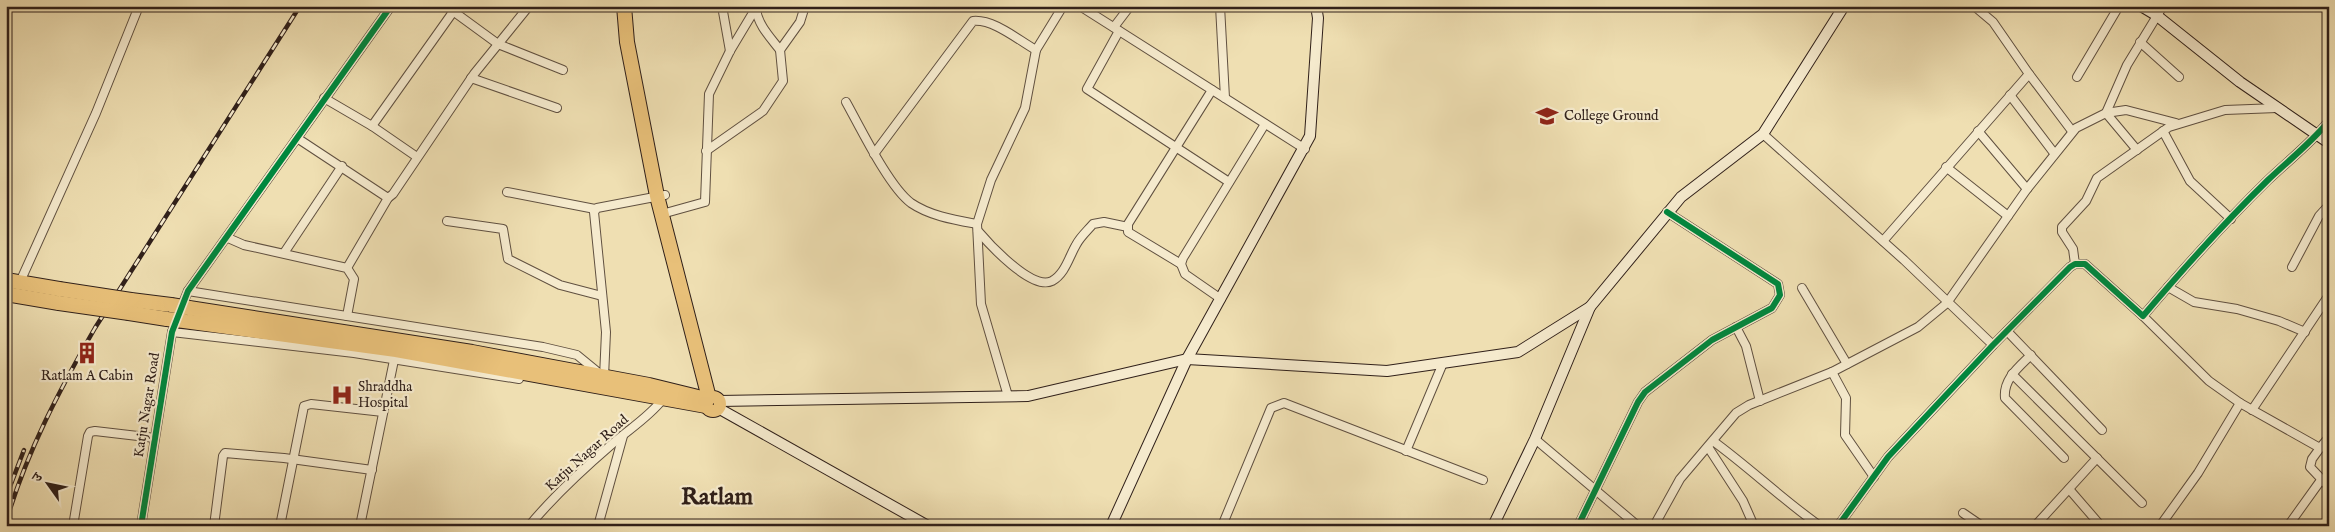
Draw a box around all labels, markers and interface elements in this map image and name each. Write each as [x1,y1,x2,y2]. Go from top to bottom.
school or university icon: College Ground [1534,103,1560,129]
place label: College Ground [1564,107,1659,125]
building icon: Ratlam A Cabin [74,340,100,366]
street label: Katju Nagar Road [130,351,164,459]
place label: Ratlam A Cabin [41,367,134,385]
place label: Shraddha Hospital [358,378,413,412]
hospital icon: Shraddha Hospital [329,382,355,408]
street label: Katju Nagar Road [542,411,633,495]
north arrow [22,460,72,510]
text: उ [28,469,48,486]
district label: Ratlam [681,482,754,513]

